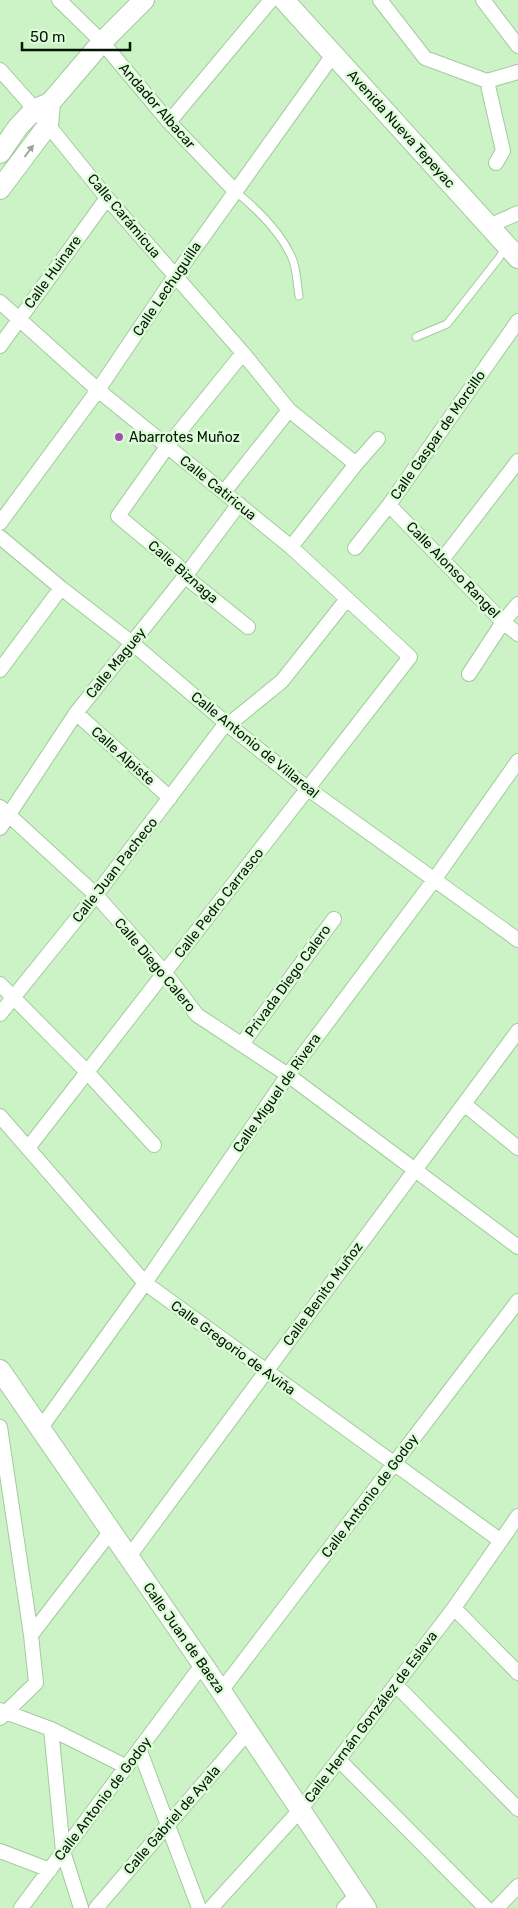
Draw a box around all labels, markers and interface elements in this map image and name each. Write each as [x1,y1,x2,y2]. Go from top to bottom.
scale bar [22,20,130,52]
text: 50 m [30,28,65,46]
street label: Andador Albacar [115,60,199,153]
street label: Avenida Nueva Tepeyac [343,66,459,192]
one-way arrow [24,145,35,158]
street label: Calle Carámicua [84,170,164,262]
street label: Calle Huinare [21,232,85,312]
street label: Calle Lechuguilla [129,239,205,339]
street label: Calle Gaspar de Morcillo [387,367,489,503]
place label: Abarrotes Muñoz [129,429,240,446]
marker: Abarrotes Muñoz [113,431,125,443]
street label: Calle Catiricua [176,452,260,524]
street label: Calle Alonso Rangel [403,518,503,622]
street label: Calle Biznaga [144,537,222,607]
street label: Calle Maguey [82,624,150,702]
street label: Calle Antonio de Villareal [188,688,322,802]
street label: Calle Alpiste [88,723,158,789]
street label: Calle Juan Pacheco [69,814,161,926]
street label: Calle Pedro Carrasco [171,845,267,961]
street label: Calle Diego Calero [111,915,199,1015]
street label: Privada Diego Calero [242,922,334,1040]
street label: Calle Miguel de Rivera [229,1030,325,1156]
street label: Calle Benito Muñoz [280,1239,366,1349]
street label: Calle Gregorio de Aviña [167,1297,299,1399]
street label: Calle Antonio de Godoy [318,1431,422,1561]
street label: Calle Juan de Baeza [139,1579,229,1697]
street label: Calle Hernán González de Eslava [301,1628,441,1806]
street label: Calle Antonio de Godoy [51,1734,155,1864]
street label: Calle Gabriel de Ayala [120,1762,224,1878]

